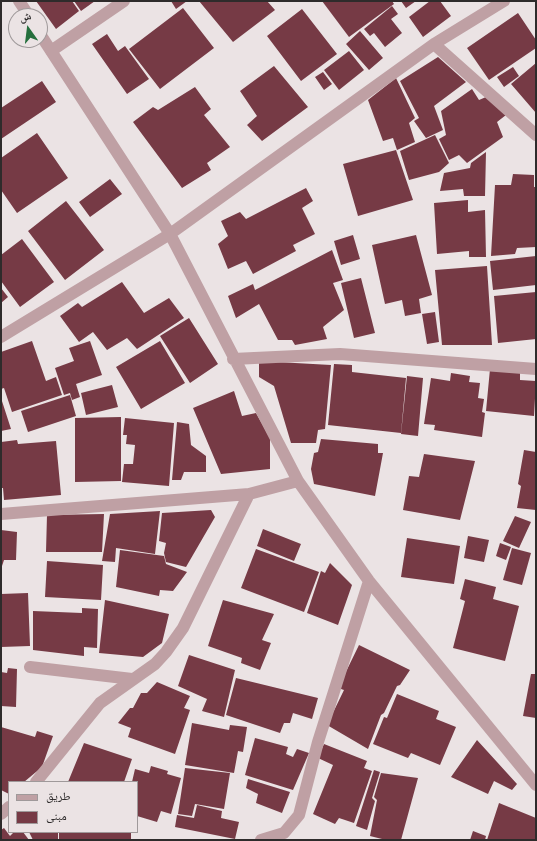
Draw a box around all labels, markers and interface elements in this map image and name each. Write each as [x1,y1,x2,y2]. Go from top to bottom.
north arrow [8,8,48,48]
text: ش [18,9,32,25]
legend [8,781,138,833]
text: طريق [46,789,71,803]
text: مبنى [46,809,67,823]

